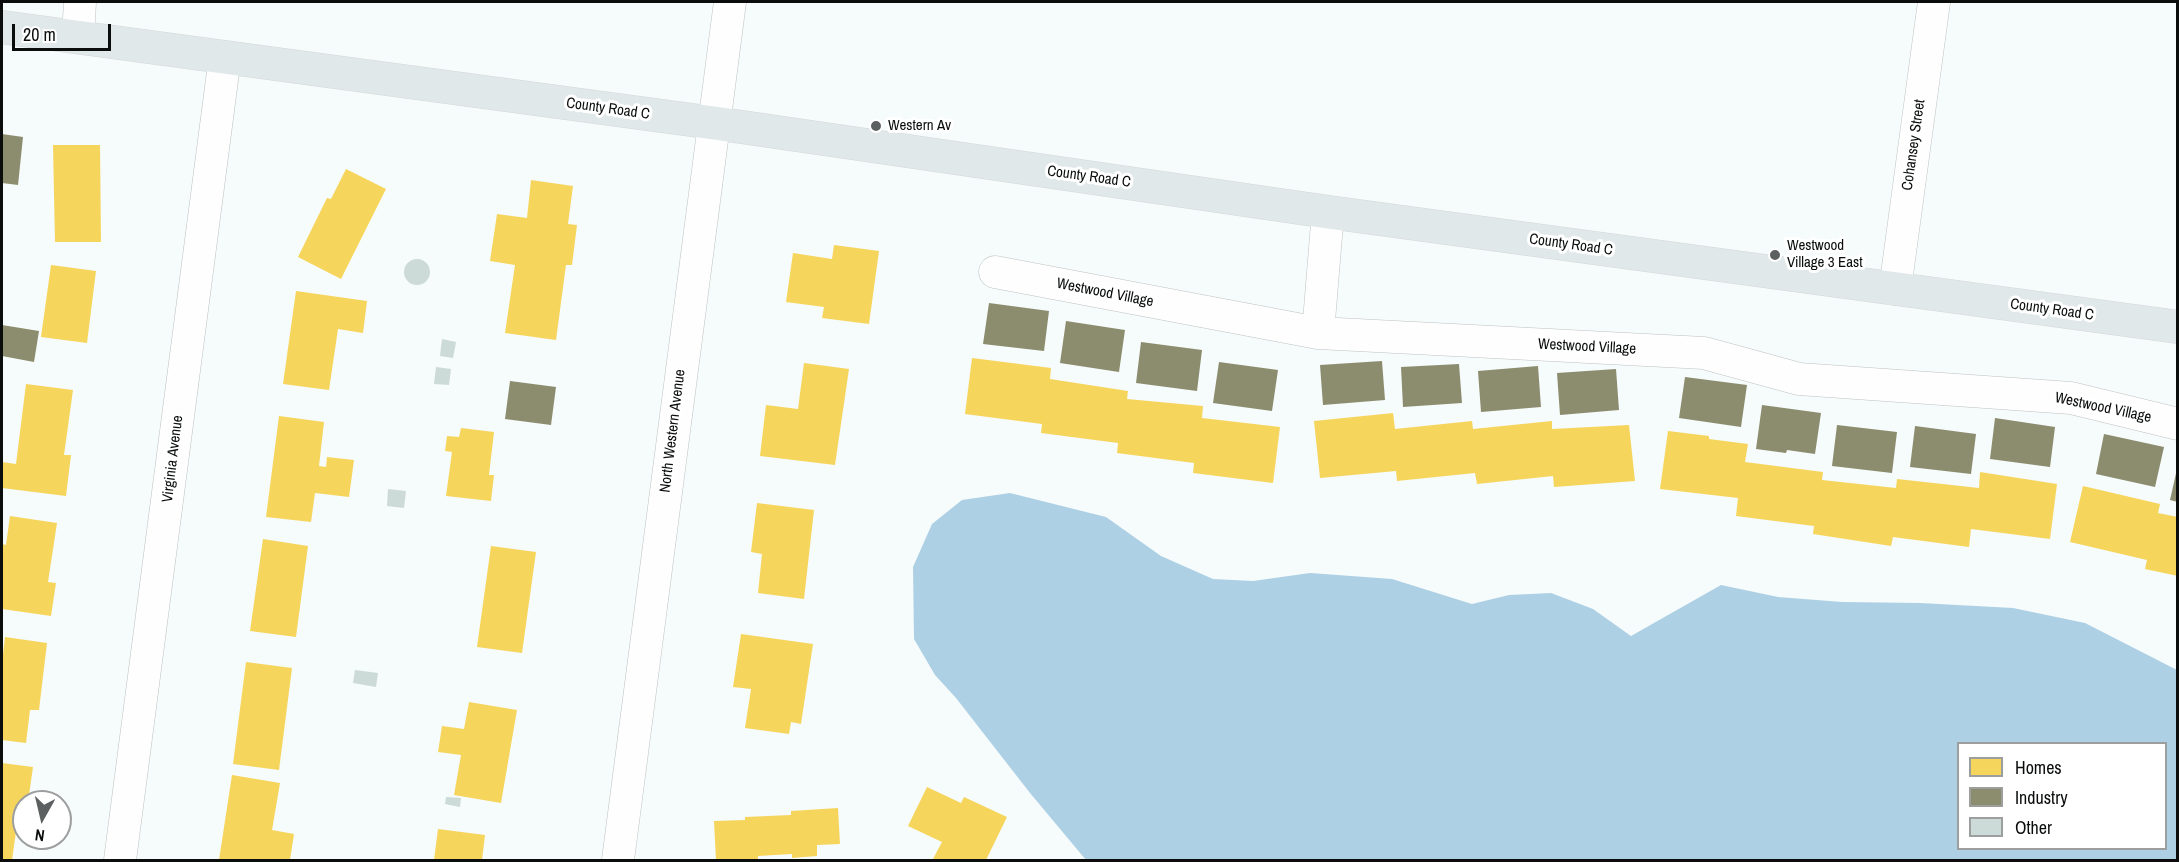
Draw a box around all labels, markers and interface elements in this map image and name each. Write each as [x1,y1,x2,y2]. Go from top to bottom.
scale bar [15,12,114,50]
text: 20 m [23,22,56,47]
street label: County Road C [565,94,651,124]
street label: Cohansey Street [1899,98,1929,192]
place label: Western Av [888,117,951,135]
marker: Western Av [869,119,883,133]
street label: County Road C [1046,162,1132,192]
street label: County Road C [1528,230,1614,260]
place label: Westwood Village 3 East [1787,237,1863,272]
marker: Westwood Village 3 East [1768,248,1782,262]
street label: Westwood Village [1055,275,1155,311]
street label: County Road C [2009,295,2095,325]
street label: Westwood Village [1538,335,1636,359]
street label: North Western Avenue [657,368,689,494]
street label: Westwood Village [2053,389,2153,427]
street label: Virginia Avenue [159,414,187,504]
legend [1957,742,2167,850]
text: Homes [2015,755,2062,780]
text: Industry [2015,785,2068,810]
north arrow [12,790,72,850]
text: Other [2015,815,2052,840]
text: N [34,824,46,847]

